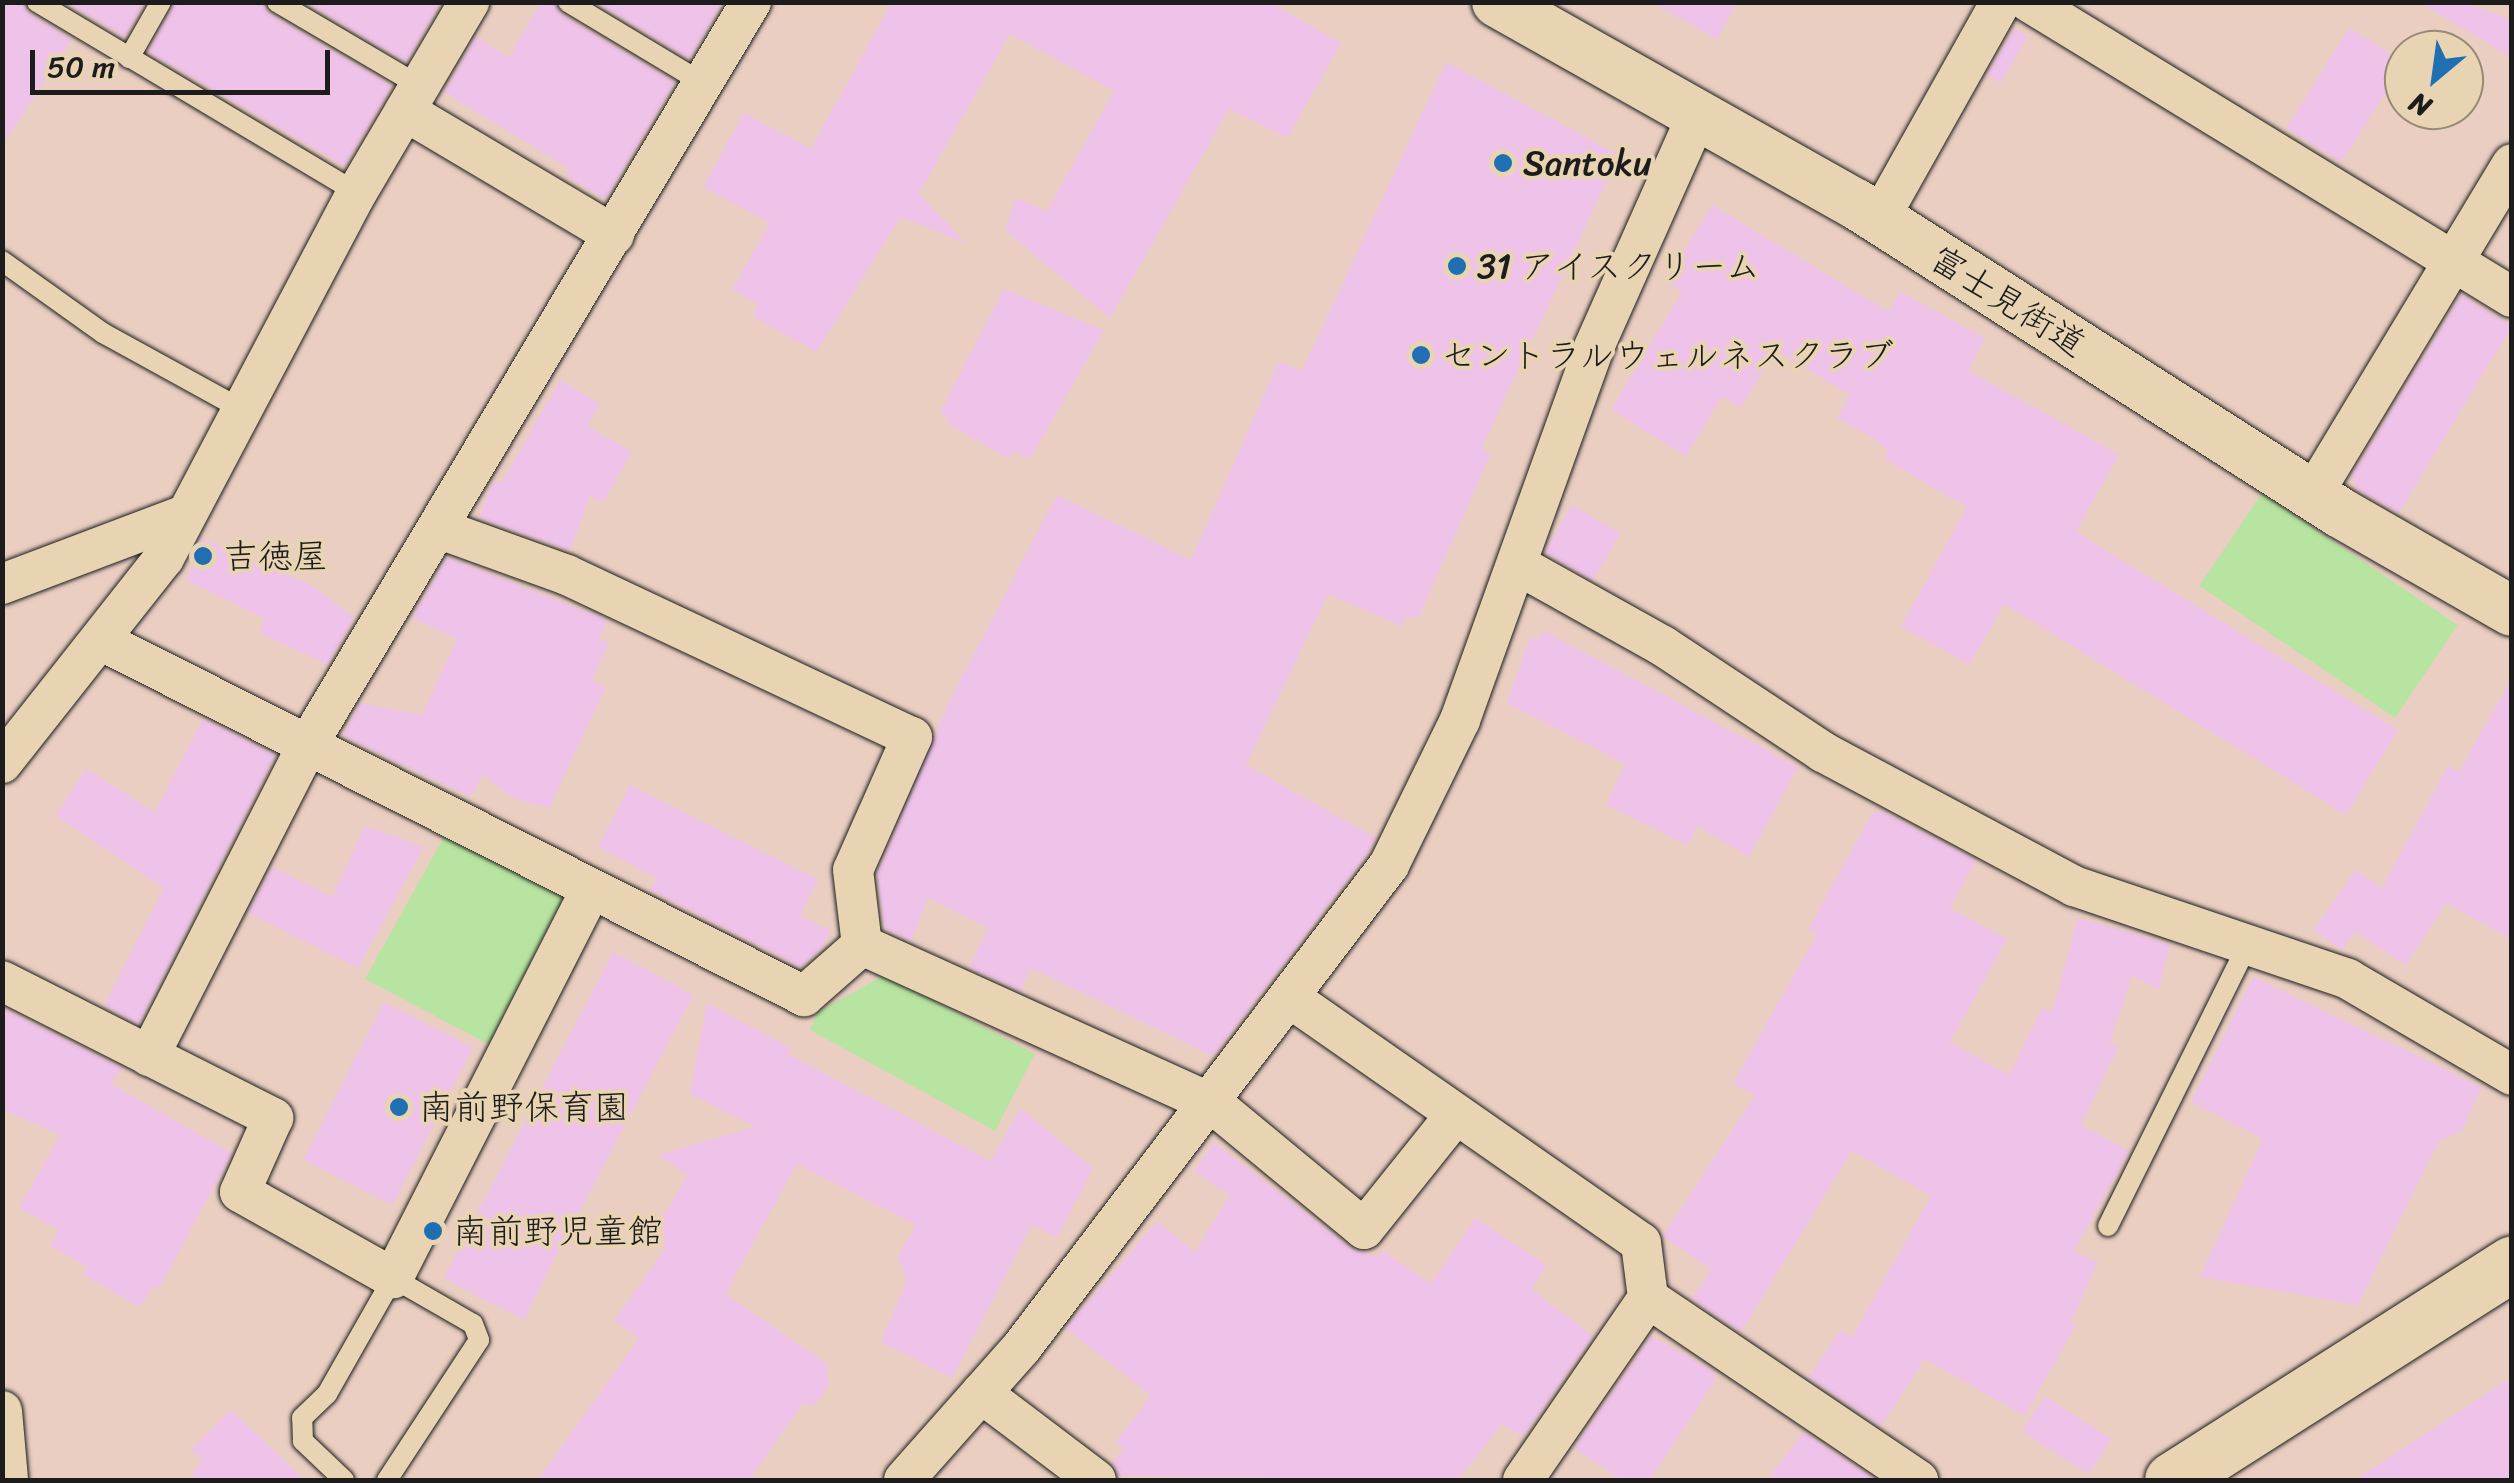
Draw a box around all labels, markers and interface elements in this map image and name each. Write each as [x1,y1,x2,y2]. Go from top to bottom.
scale bar [35,30,335,92]
north arrow [2384,30,2484,130]
text: 50 m [47,40,115,94]
text: N [2400,79,2441,131]
place label: Santoku [1523,142,1652,184]
marker: Santoku [1492,152,1514,174]
street label: 富士見街道 [1923,237,2093,365]
place label: 31 アイスクリーム [1477,245,1765,287]
marker: 31 アイスクリーム [1446,255,1468,277]
place label: セントラルウェルネスクラブ [1441,334,1896,376]
marker: セントラルウェルネスクラブ [1410,344,1432,366]
place label: 吉徳屋 [223,535,328,577]
marker: 吉徳屋 [192,545,214,567]
place label: 南前野保育園 [419,1086,629,1128]
marker: 南前野保育園 [388,1096,410,1118]
place label: 南前野児童館 [453,1210,663,1252]
marker: 南前野児童館 [422,1220,444,1242]

